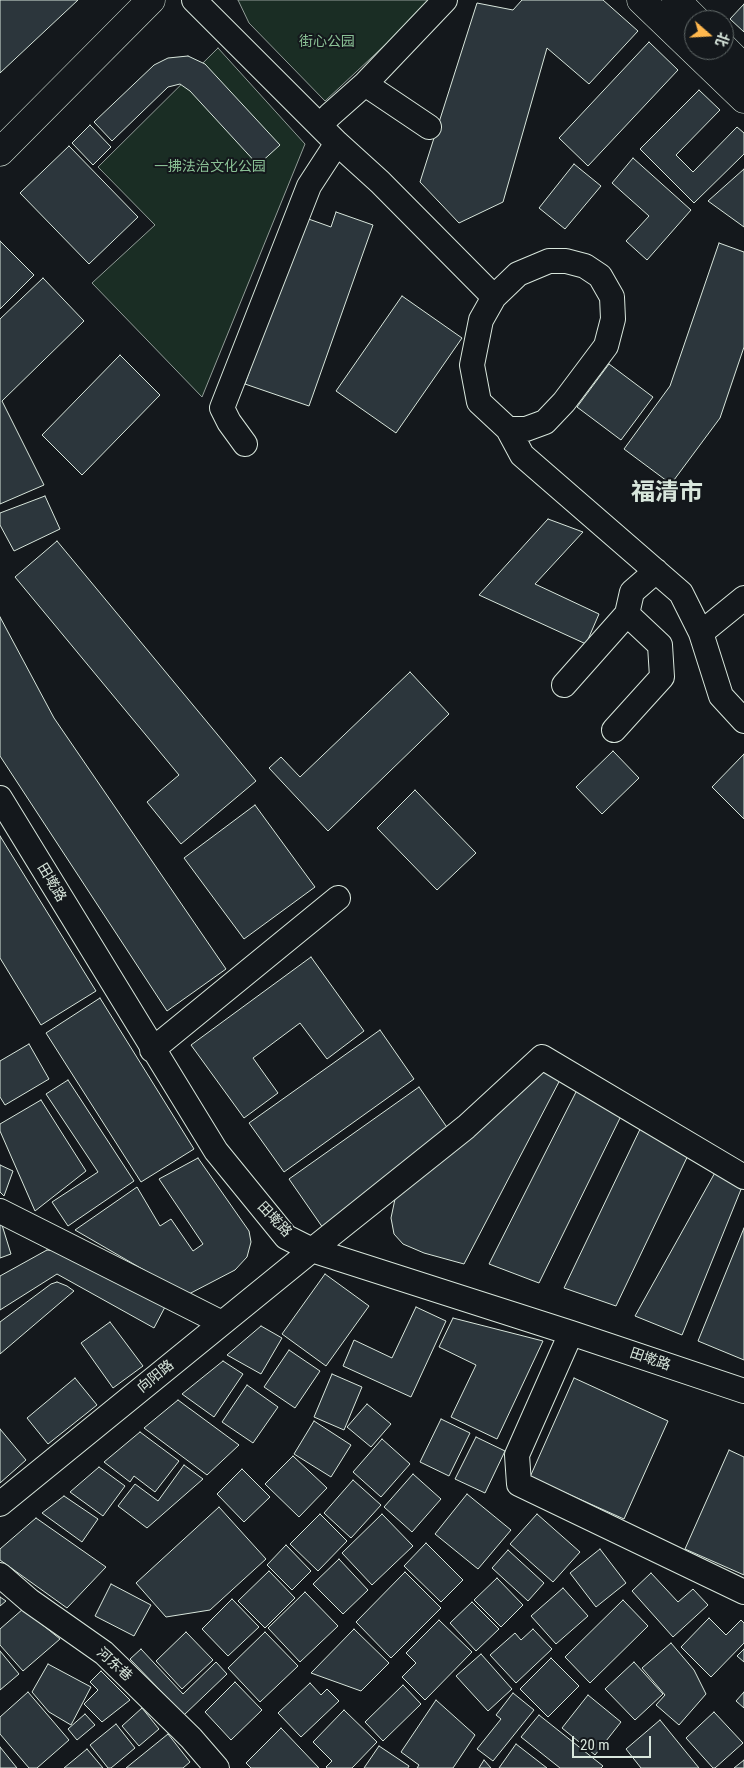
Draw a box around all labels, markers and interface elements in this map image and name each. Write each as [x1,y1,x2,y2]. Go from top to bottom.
north arrow [684,10,734,60]
text: 北 [712,30,732,49]
park label: 街心公园 [299,34,355,50]
park label: 一拂法治文化公园 [154,159,266,175]
district label: 福清市 [631,480,703,508]
street label: 田墘路 [33,861,69,905]
street label: 田墘路 [254,1199,294,1241]
street label: 田墘路 [627,1345,673,1375]
street label: 向阳路 [134,1357,178,1397]
street label: 河东巷 [93,1645,135,1685]
scale bar [574,1726,653,1758]
text: 20 m [580,1736,610,1754]

